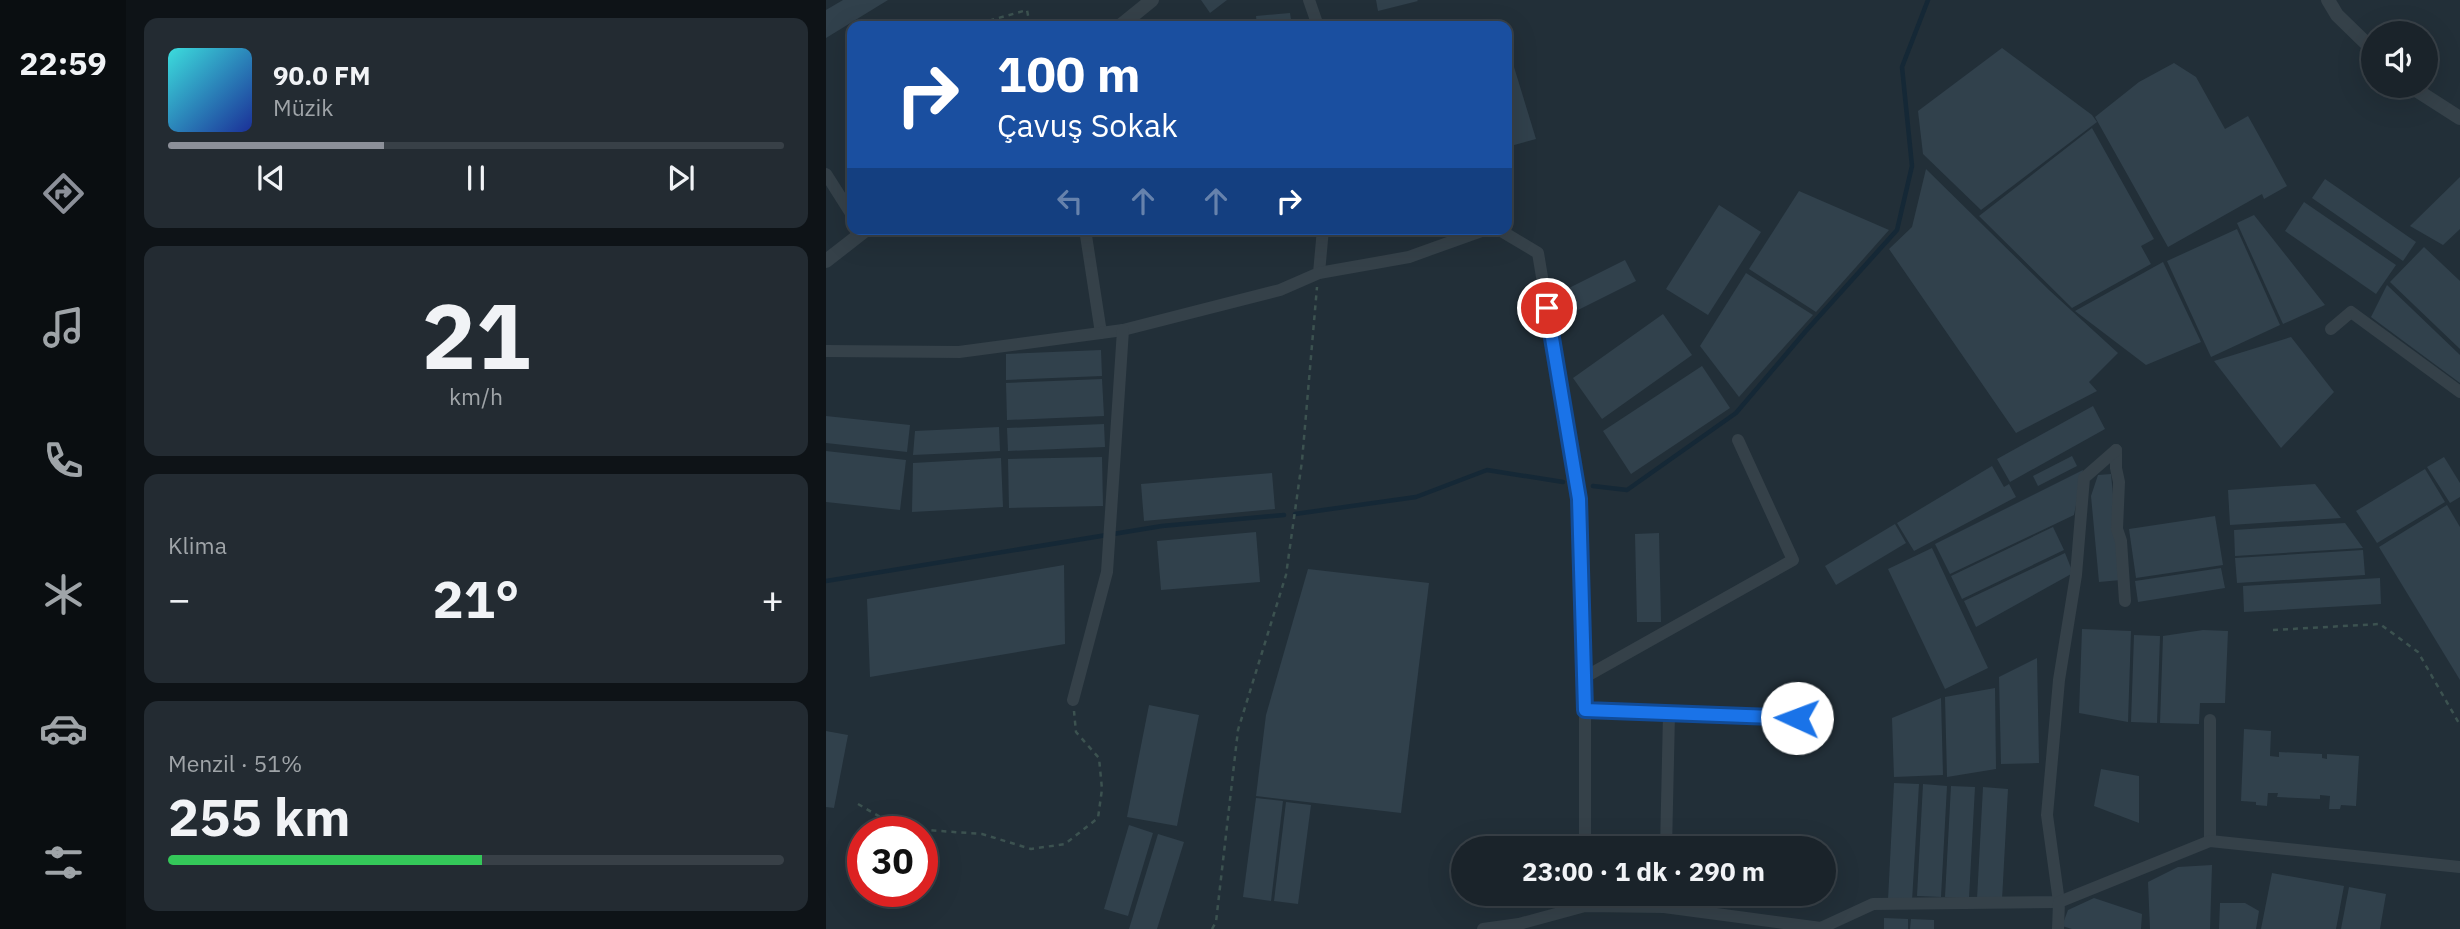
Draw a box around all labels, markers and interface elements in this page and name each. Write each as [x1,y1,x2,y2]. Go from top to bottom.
map controls [2361,21,2438,98]
button: sound [2361,21,2438,98]
text: 22:59 [19,42,107,84]
text: 100 m [997,42,1141,105]
icon: right [882,49,973,140]
text: 90.0 FM [273,58,371,92]
text: Müzik [273,92,333,122]
text: Çavuş Sokak [997,104,1178,146]
icon: previous [252,159,290,197]
icon: pause [457,159,495,197]
icon: next [662,159,700,197]
icon: directions [39,169,88,218]
icon: left [1051,182,1089,220]
icon: ahead [1124,182,1162,220]
icon: ahead [1197,182,1235,220]
icon: right [1270,182,1308,220]
text: 21 [421,276,531,394]
pin [1517,278,1577,338]
icon: arrive [1528,289,1566,327]
icon: music [39,303,88,352]
text: km/h [449,381,503,411]
icon: phone [39,436,88,485]
text: Klima [168,530,227,560]
text: 21° [433,565,519,632]
icon: climate [39,570,88,619]
text: − [168,574,191,623]
text: + [761,574,784,623]
position arrow [1760,681,1834,755]
icon: car [39,704,88,753]
text: Menzil · 51% [168,748,302,778]
text: 255 km [168,783,350,850]
speed limit sign: 30 [847,816,938,907]
icon: filters [39,838,88,887]
text: 23:00 · 1 dk · 290 m [1522,854,1765,888]

